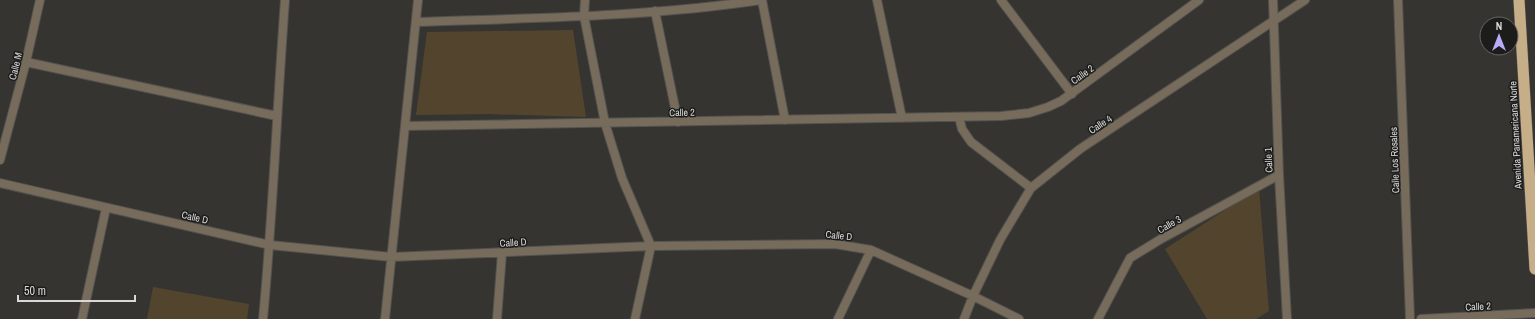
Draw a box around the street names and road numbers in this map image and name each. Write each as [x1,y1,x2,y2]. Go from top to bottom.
street label: Calle M [6,51,25,81]
street label: Calle 2 [1068,61,1097,87]
street label: Avenida Panamericana Norte [1506,80,1525,190]
street label: Calle 2 [669,106,695,119]
street label: Calle 4 [1086,112,1115,137]
street label: Calle Los Rosales [1387,127,1402,193]
street label: Calle 1 [1262,147,1275,173]
street label: Calle D [180,208,210,227]
street label: Calle 3 [1155,212,1184,236]
street label: Calle D [825,228,853,243]
street label: Calle D [499,235,527,250]
street label: Calle 2 [1465,299,1492,314]

